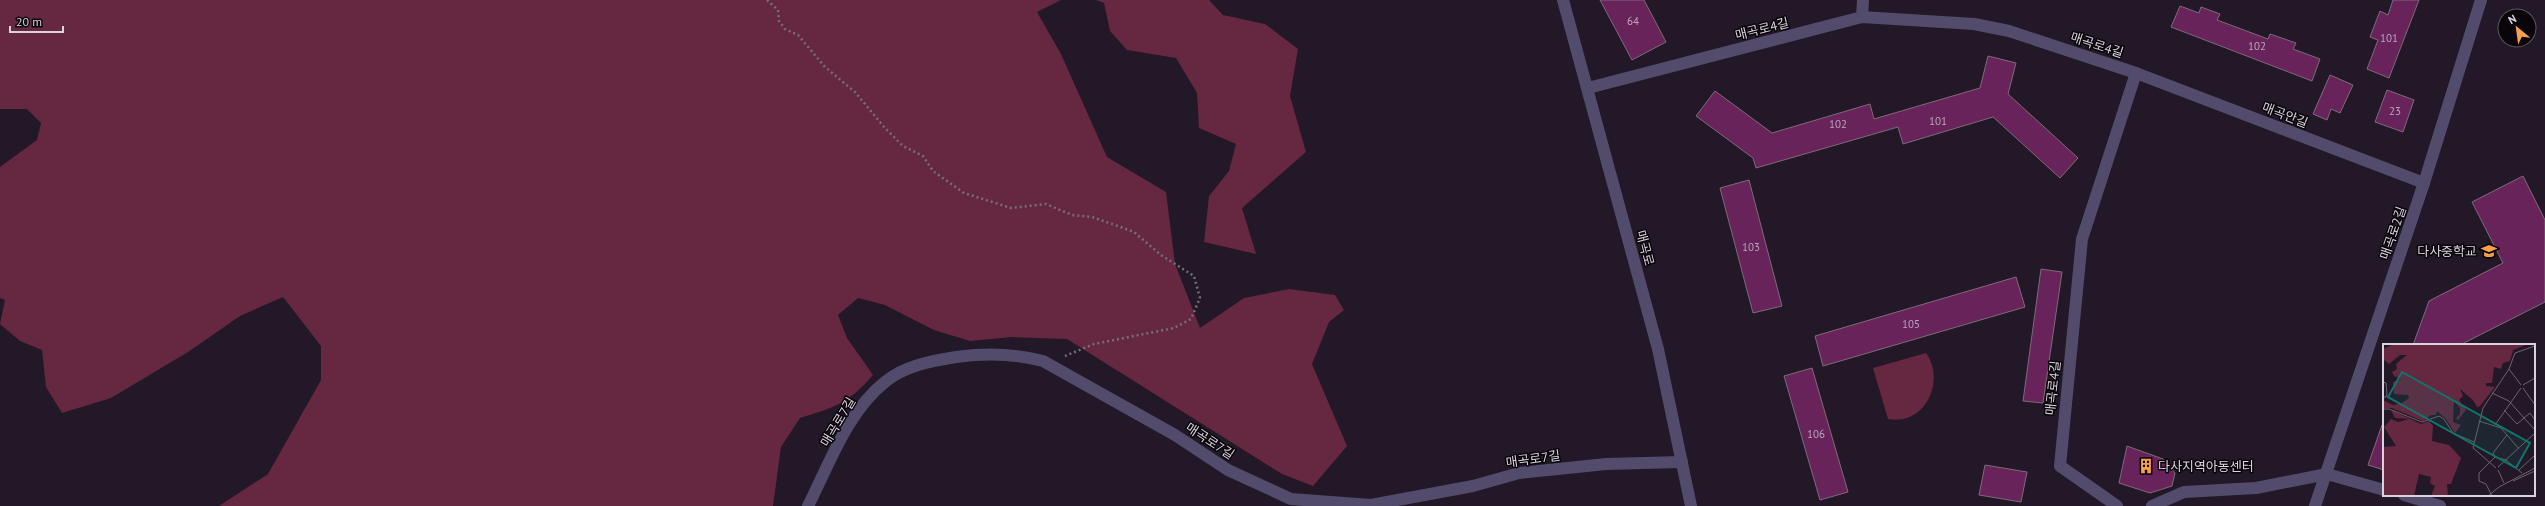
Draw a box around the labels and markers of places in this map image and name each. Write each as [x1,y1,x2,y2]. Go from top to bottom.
school or university icon: 다사중학교 [2480,242,2498,260]
place label: 다사중학교 [2417,243,2477,260]
building icon: 다사지역아동센터 [2137,457,2155,475]
place label: 다사지역아동센터 [2158,458,2254,475]

